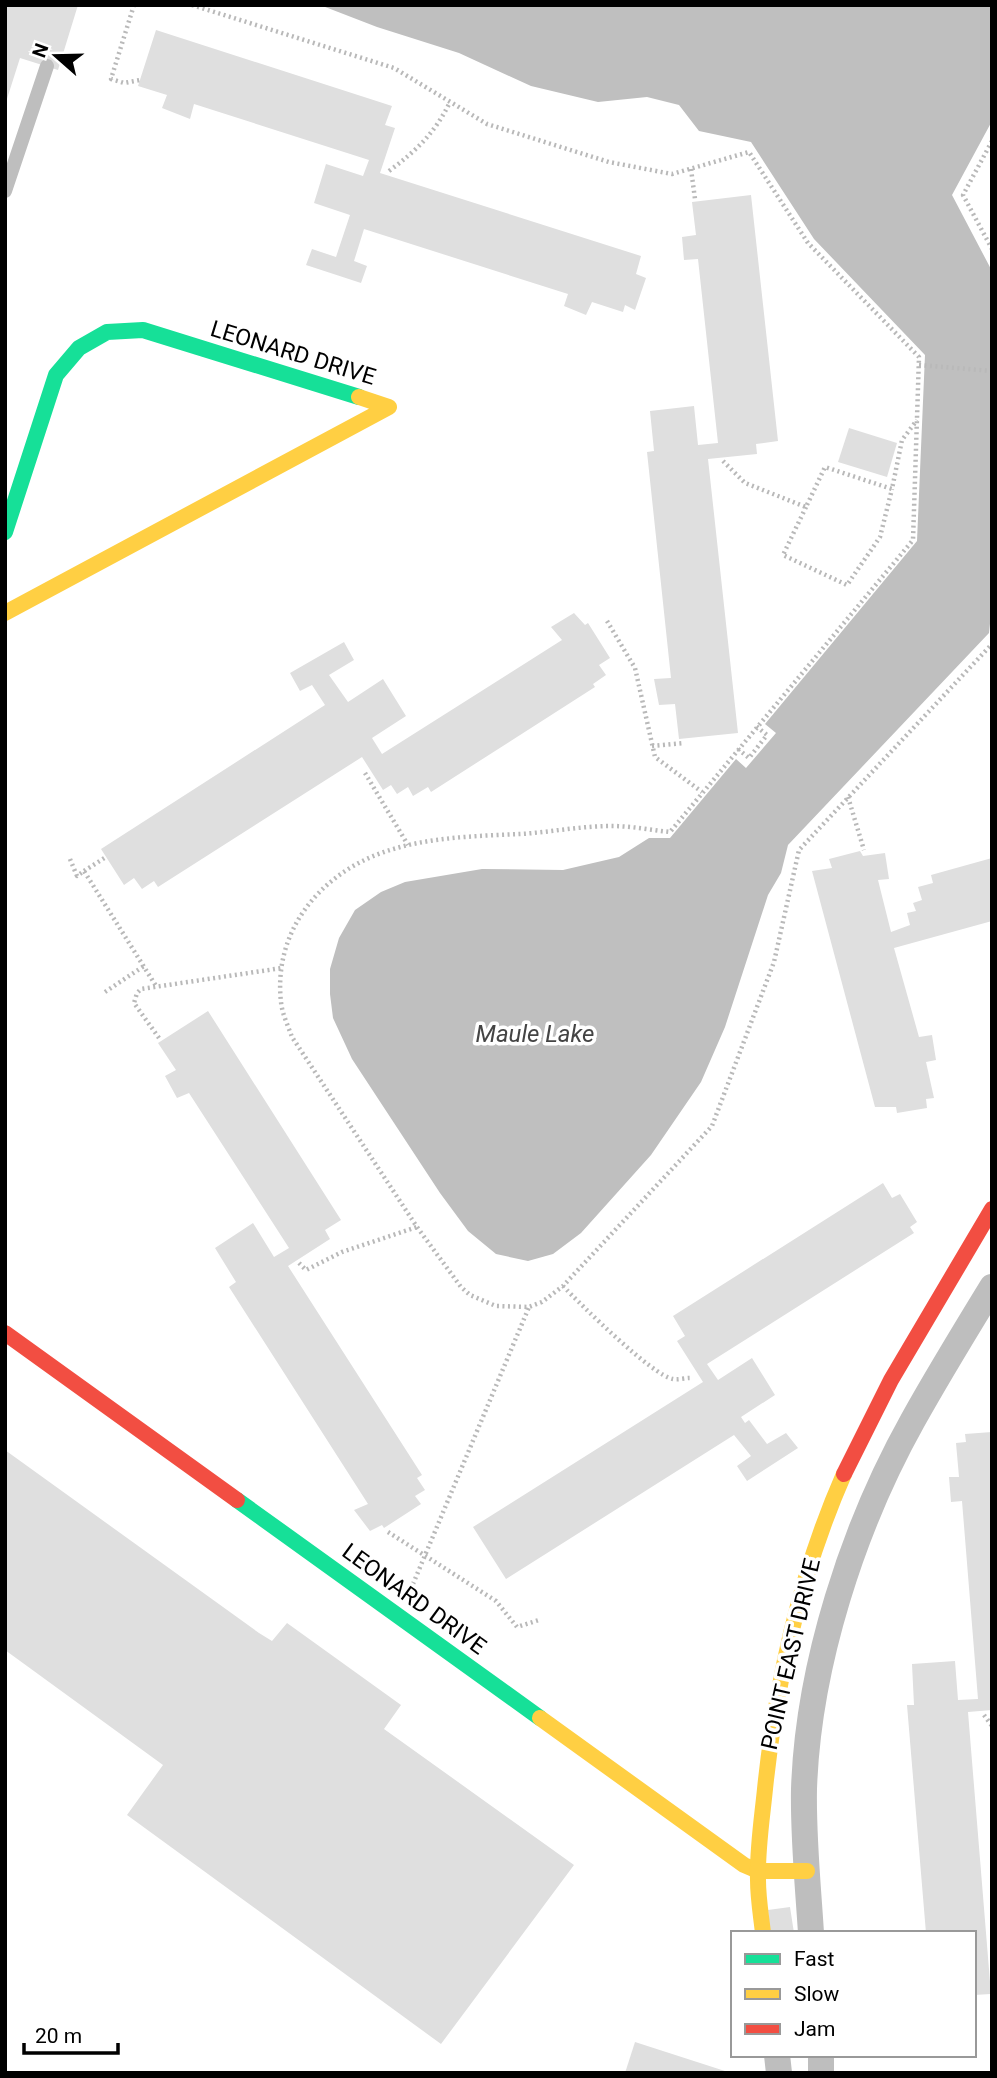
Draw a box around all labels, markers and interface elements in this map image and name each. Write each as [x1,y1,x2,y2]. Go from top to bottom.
north arrow [21,21,91,91]
text: N [27,40,54,61]
street label: LEONARD DRIVE [207,315,379,391]
water label: Maule Lake [476,1020,594,1048]
street label: LEONARD DRIVE [337,1538,491,1660]
street label: POINT EAST DRIVE [756,1556,826,1752]
legend [731,1931,976,2057]
text: Fast [794,1947,835,1971]
text: Slow [794,1982,840,2006]
scale bar [24,2011,119,2056]
text: Jam [794,2017,835,2041]
text: 20 m [35,2024,82,2048]

